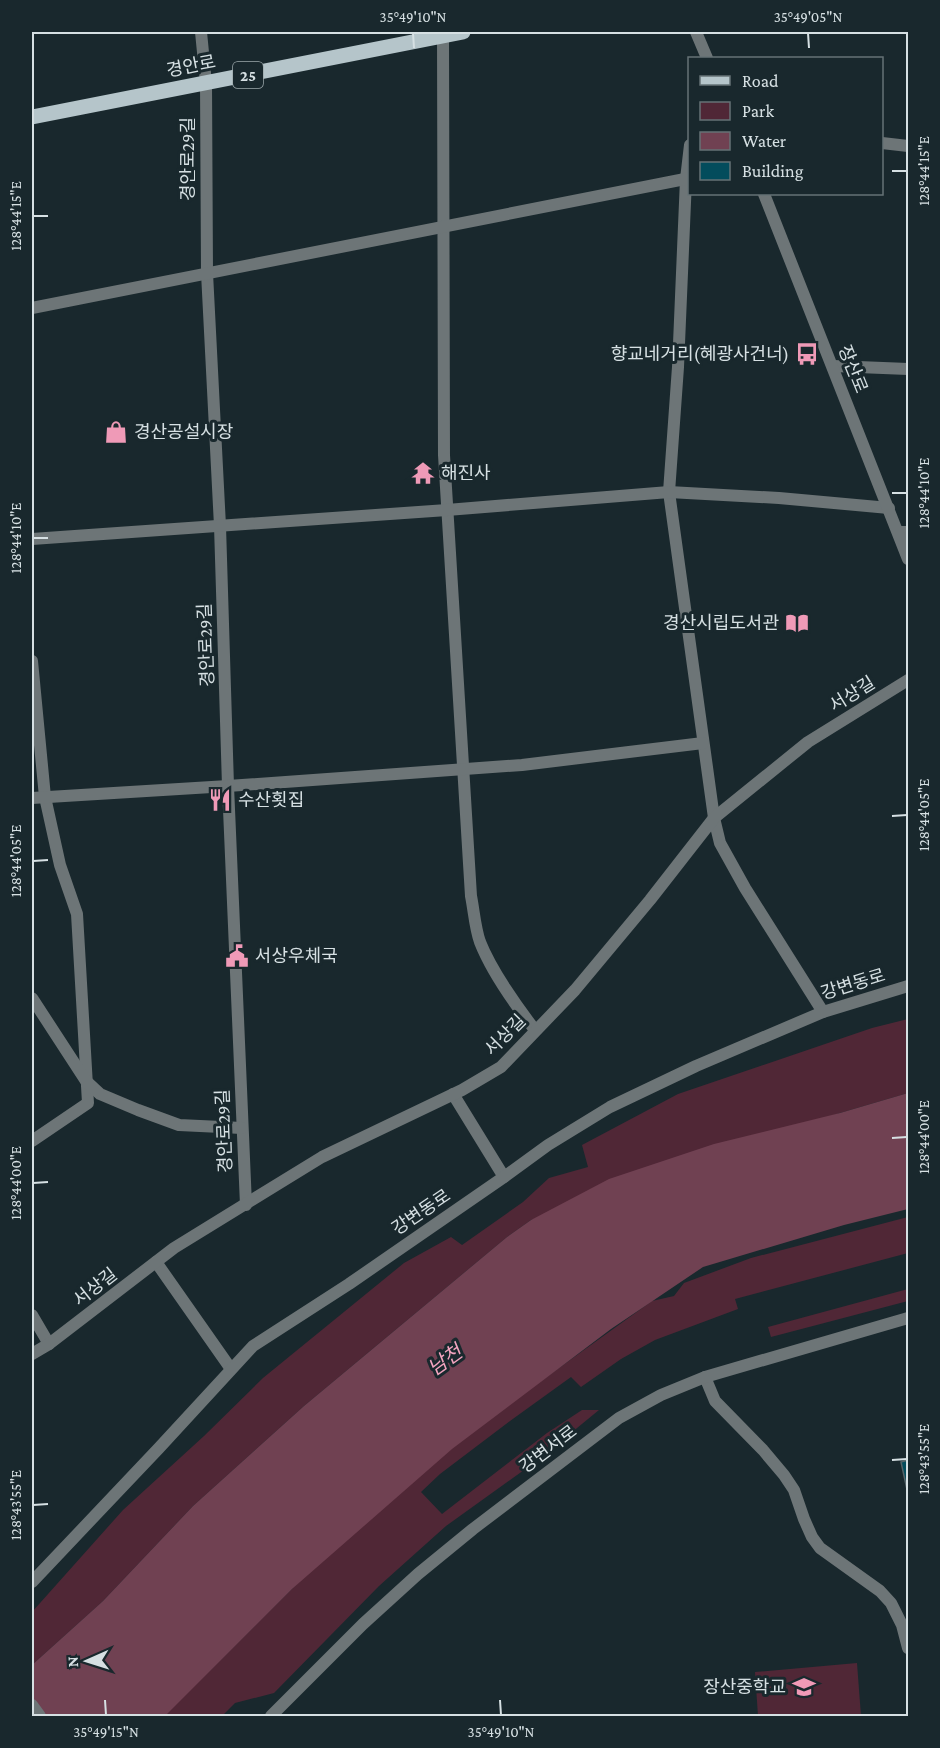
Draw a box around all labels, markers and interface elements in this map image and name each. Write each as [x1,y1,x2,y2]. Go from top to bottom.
text: 35°49'10"N [380,9,447,25]
text: 35°49'05"N [774,9,842,25]
street label: 경안로 [165,51,217,81]
legend [688,57,883,195]
road number: 25 [233,62,263,88]
text: Road [742,71,779,91]
text: Park [742,101,774,121]
street label: 경안로29길 [178,117,198,201]
text: Water [742,131,787,151]
text: 128°44'15"E [916,136,932,206]
text: Building [742,161,804,181]
text: 128°44'15"E [8,181,24,251]
bus stop icon: 향교네거리(혜광사건너) [794,341,820,367]
street label: 장산로 [834,342,872,396]
place label: 향교네거리(혜광사건너) [611,344,789,365]
shop icon: 경산공설시장 [103,419,129,445]
place label: 경산공설시장 [134,422,233,442]
text: 128°44'10"E [916,458,932,528]
temple icon: 해진사 [410,460,436,486]
place label: 해진사 [441,463,491,483]
text: 128°44'10"E [8,503,24,573]
street label: 경안로29길 [195,603,217,687]
library icon: 경산시립도서관 [784,610,810,636]
place label: 경산시립도서관 [663,613,779,633]
street label: 서상길 [826,672,878,716]
text: 128°44'05"E [916,779,932,851]
restaurant icon: 수산횟집 [207,787,233,813]
place label: 수산횟집 [238,790,304,810]
text: 128°44'05"E [8,825,24,897]
public building icon: 서상우체국 [224,943,250,969]
place label: 서상우체국 [255,946,338,966]
street label: 강변동로 [818,965,888,1003]
street label: 서상길 [480,1010,530,1060]
street label: 경안로29길 [213,1089,235,1173]
text: 128°44'00"E [916,1100,932,1174]
text: 128°44'00"E [8,1146,24,1220]
street label: 강변동로 [388,1185,454,1239]
street label: 서상길 [69,1264,121,1310]
water label: 남천 [424,1339,468,1380]
street label: 강변서로 [516,1421,580,1477]
text: 128°43'55"E [916,1424,932,1494]
text: 128°43'55"E [8,1470,24,1540]
north arrow [57,1631,117,1691]
text: N [64,1656,81,1668]
school or university icon: 장산중학교 [791,1674,817,1700]
place label: 장산중학교 [703,1677,786,1697]
text: 35°49'15"N [73,1724,139,1740]
text: 35°49'10"N [468,1724,535,1740]

